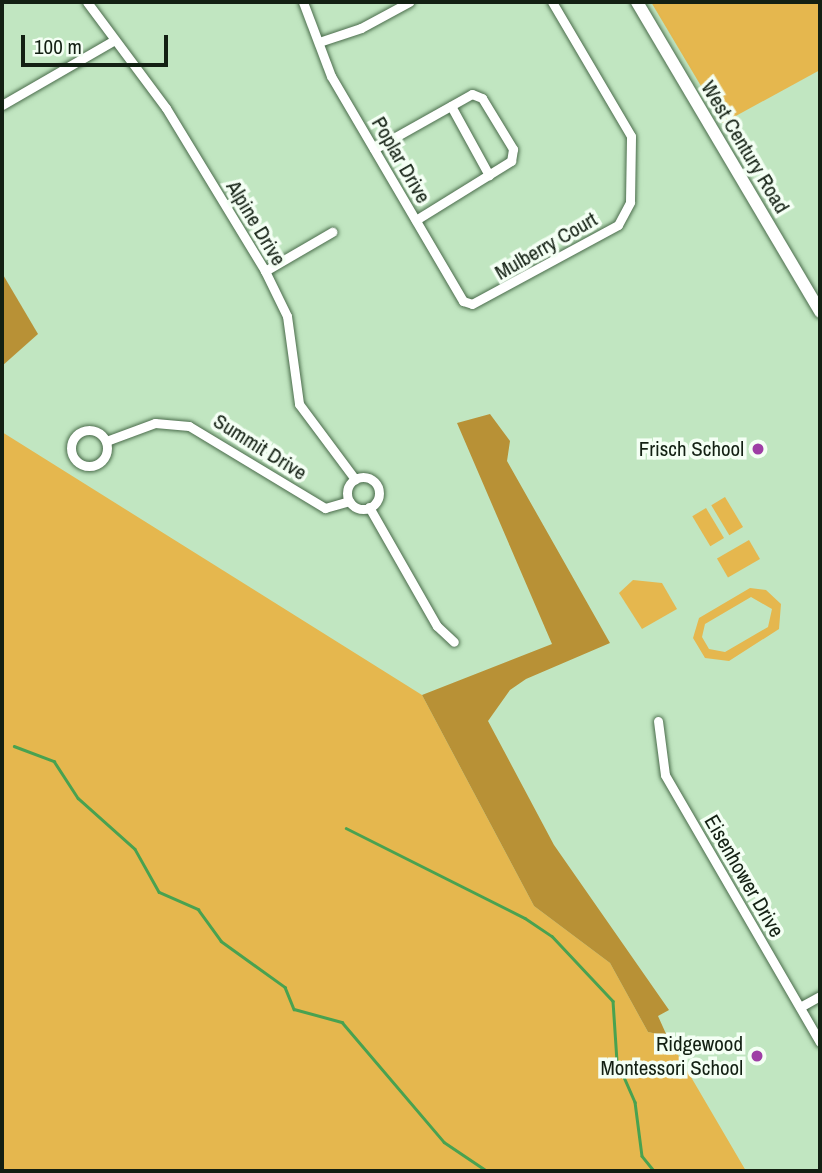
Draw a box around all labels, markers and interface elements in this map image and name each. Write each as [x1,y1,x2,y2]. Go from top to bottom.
scale bar [24,21,172,65]
text: 100 m [34,32,82,61]
street label: West Century Road [696,76,794,218]
street label: Poplar Drive [366,112,436,208]
street label: Alpine Drive [221,176,291,270]
street label: Mulberry Court [490,207,602,285]
street label: Summit Drive [209,408,311,486]
place label: Frisch School [639,436,744,462]
marker: Frisch School [750,441,766,457]
street label: Eisenhower Drive [699,810,789,942]
place label: Ridgewood Montessori School [600,1031,743,1081]
marker: Ridgewood Montessori School [749,1048,765,1064]

